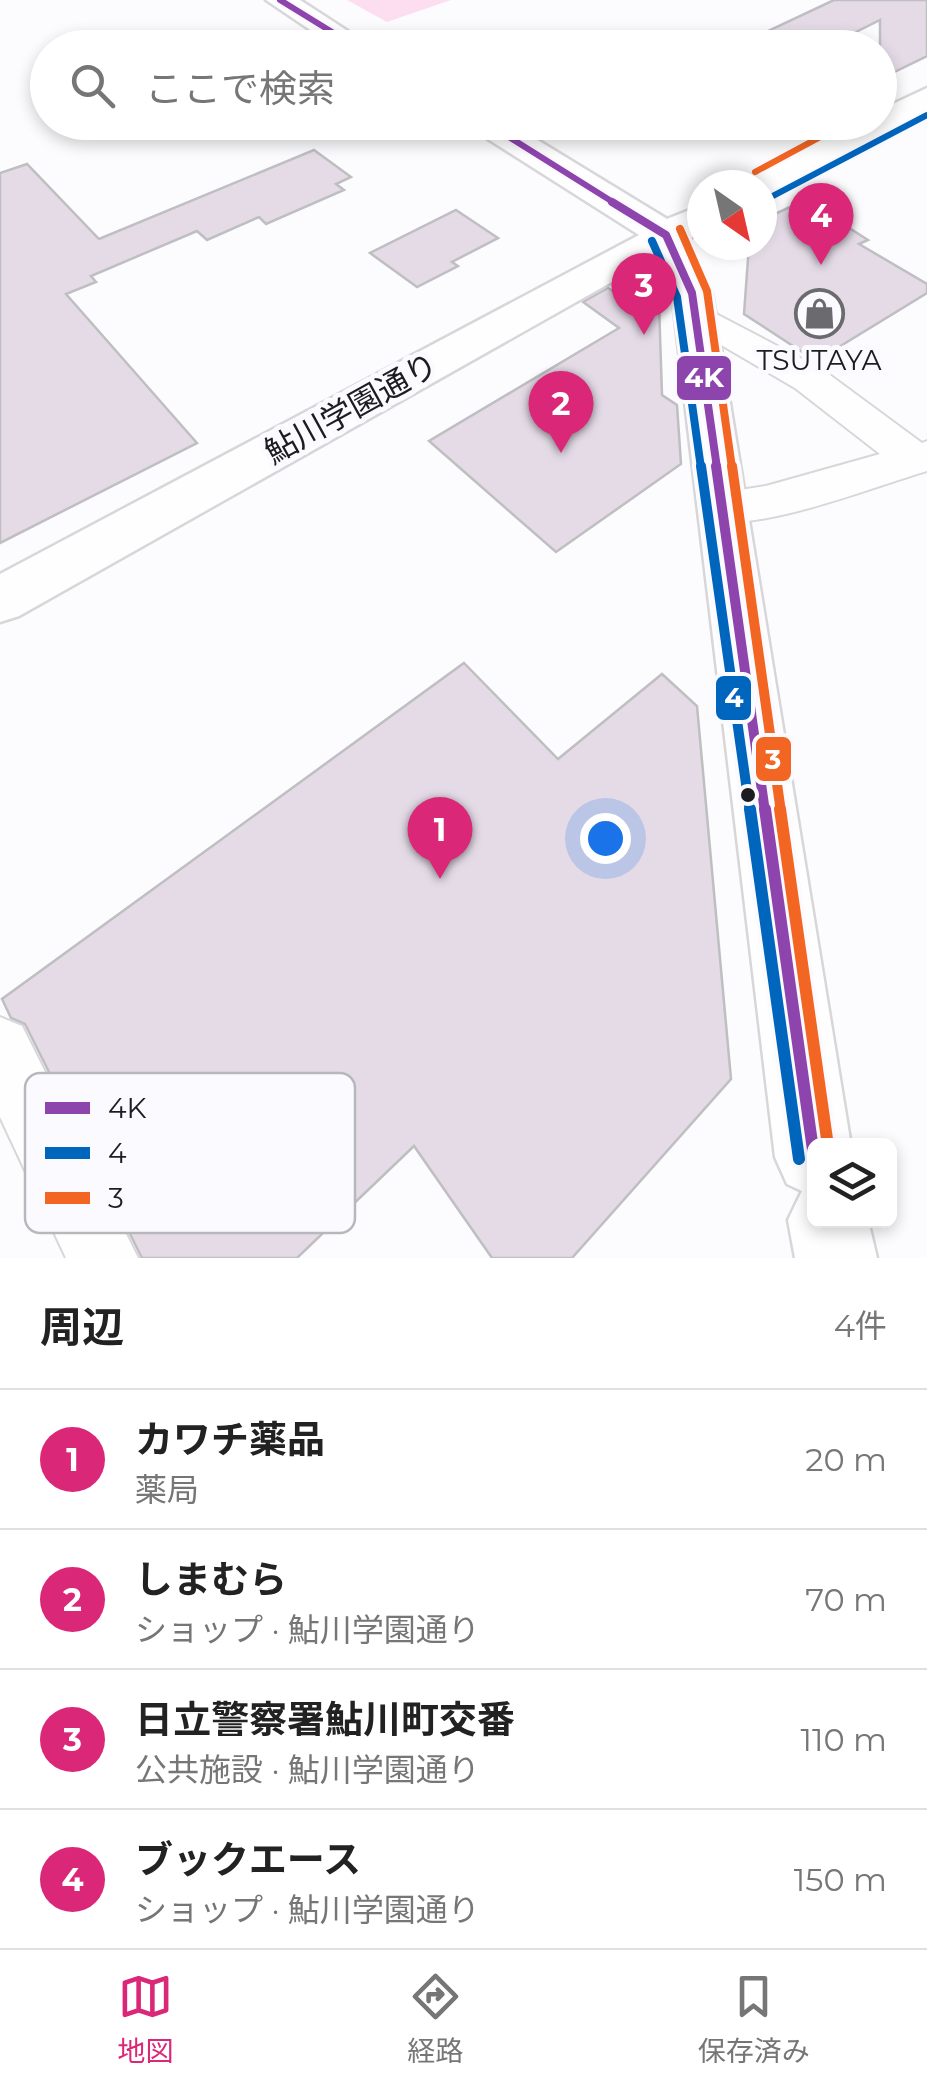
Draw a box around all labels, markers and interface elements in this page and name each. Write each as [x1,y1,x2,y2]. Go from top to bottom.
search box [30,30,897,140]
icon: search [65,58,120,113]
text: ここで検索 [145,65,335,112]
north arrow [687,170,777,260]
pin: 4 [788,182,854,265]
pin: 3 [612,252,676,335]
shop icon: TSUTAYA [793,287,845,339]
place label: TSUTAYA [756,343,883,377]
street label: 鮎川学園通り [258,344,444,472]
line badge: 4K [675,354,733,402]
text: 4K [684,360,725,394]
pin: 2 [528,370,594,453]
line badge: 4 [714,674,753,722]
text: 4 [724,680,744,714]
line badge: 3 [754,735,793,783]
text: 3 [764,742,781,776]
unlabelled marker [738,785,758,805]
pin: 1 [408,796,472,879]
your location [580,813,631,864]
legend [25,1073,355,1233]
text: 4K [108,1091,147,1125]
text: 4 [108,1136,127,1170]
map controls [807,1138,897,1228]
button: layers [807,1138,897,1228]
text: 3 [108,1181,124,1215]
text: 周辺 [40,1301,124,1353]
text: 4件 [834,1306,887,1345]
text: カワチ薬品 [135,1416,325,1463]
text: 1 [66,1440,79,1479]
text: 20 m [805,1440,887,1479]
text: 薬局 [135,1470,199,1509]
text: しまむら [135,1556,287,1603]
text: 2 [63,1580,82,1619]
text: 70 m [805,1580,887,1619]
text: ショップ · 鮎川学園通り [135,1610,480,1649]
text: 日立警察署鮎川町交番 [135,1696,515,1743]
text: 3 [63,1720,82,1759]
text: 110 m [800,1720,887,1759]
text: 公共施設 · 鮎川学園通り [135,1750,480,1789]
text: ブックエース [135,1836,361,1883]
text: 4 [61,1860,84,1899]
text: 150 m [794,1860,887,1899]
text: ショップ · 鮎川学園通り [135,1890,480,1929]
tab: 地図 [117,1969,173,2069]
tab: 経路 [407,1969,464,2069]
tab: 保存済み [698,1969,810,2069]

